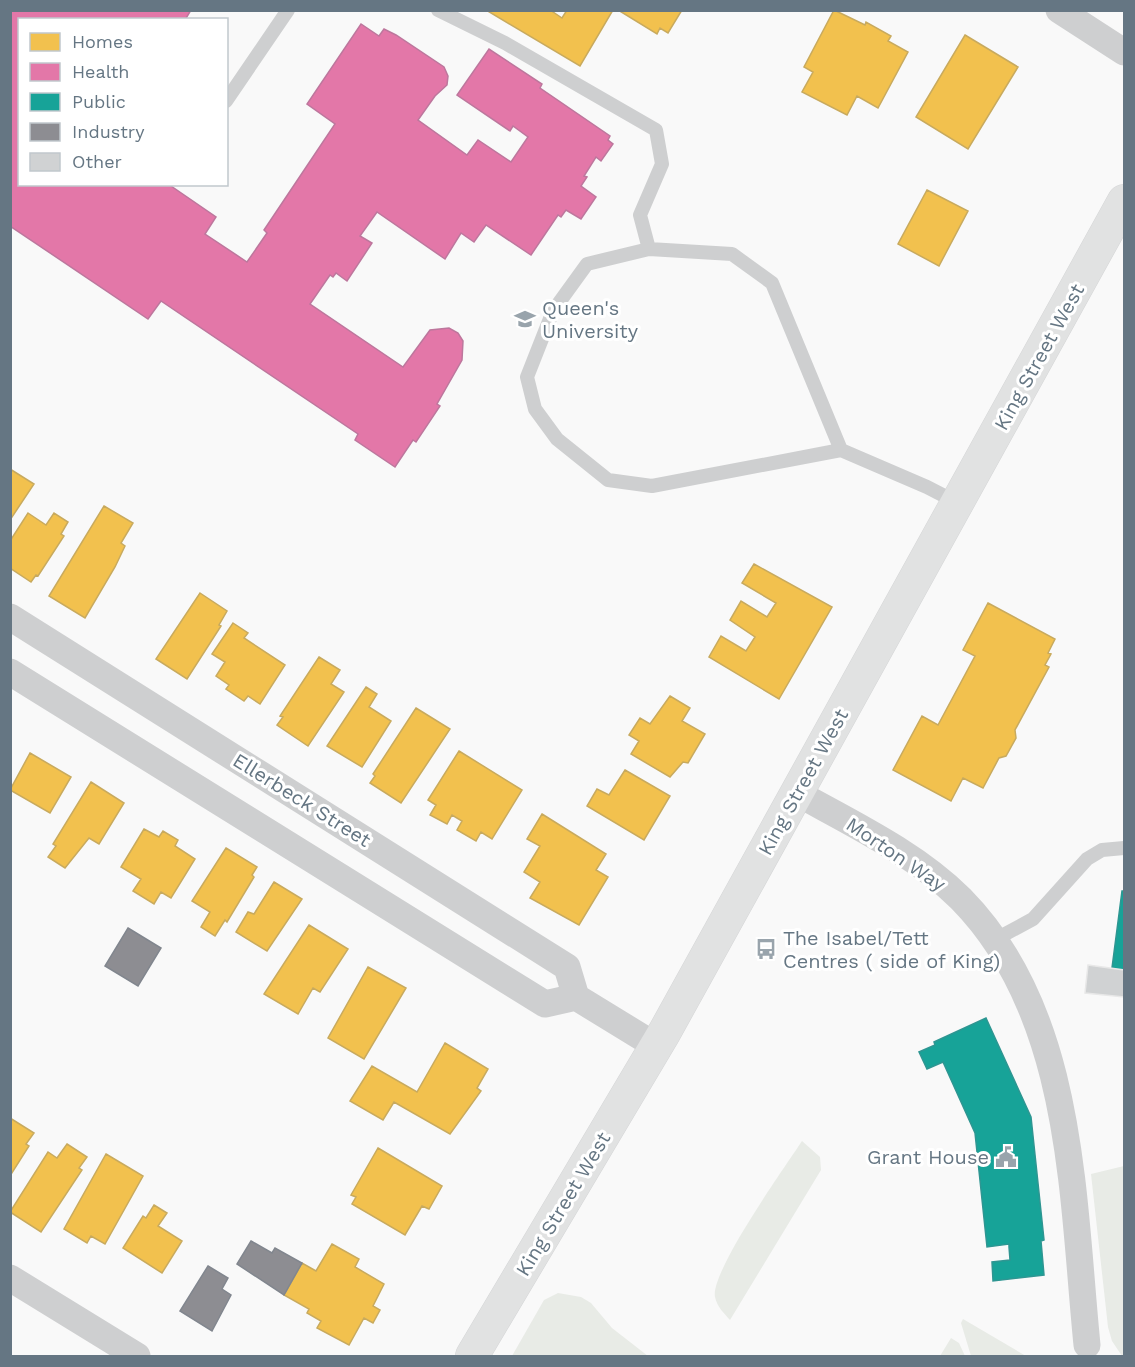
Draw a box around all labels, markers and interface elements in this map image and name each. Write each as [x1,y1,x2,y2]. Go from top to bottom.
legend [18,18,228,186]
text: Homes [72,31,133,52]
text: Health [72,61,129,82]
text: Public [72,91,126,112]
text: Industry [72,121,145,142]
text: Other [72,151,122,172]
street label: King Street West [989,279,1090,434]
place label: Queen's University [542,296,639,343]
school or university icon: Queen's University [513,307,537,331]
street label: King Street West [753,704,854,859]
street label: Ellerbeck Street [229,748,376,852]
street label: Morton Way [842,812,951,896]
place label: The Isabel/Tett Centres ( side of King) [783,926,1000,973]
bus stop icon: The Isabel/Tett Centres ( side of King) [754,937,778,961]
street label: King Street West [511,1127,616,1280]
place label: Grant House [867,1145,989,1169]
public building icon: Grant House [994,1145,1018,1169]

